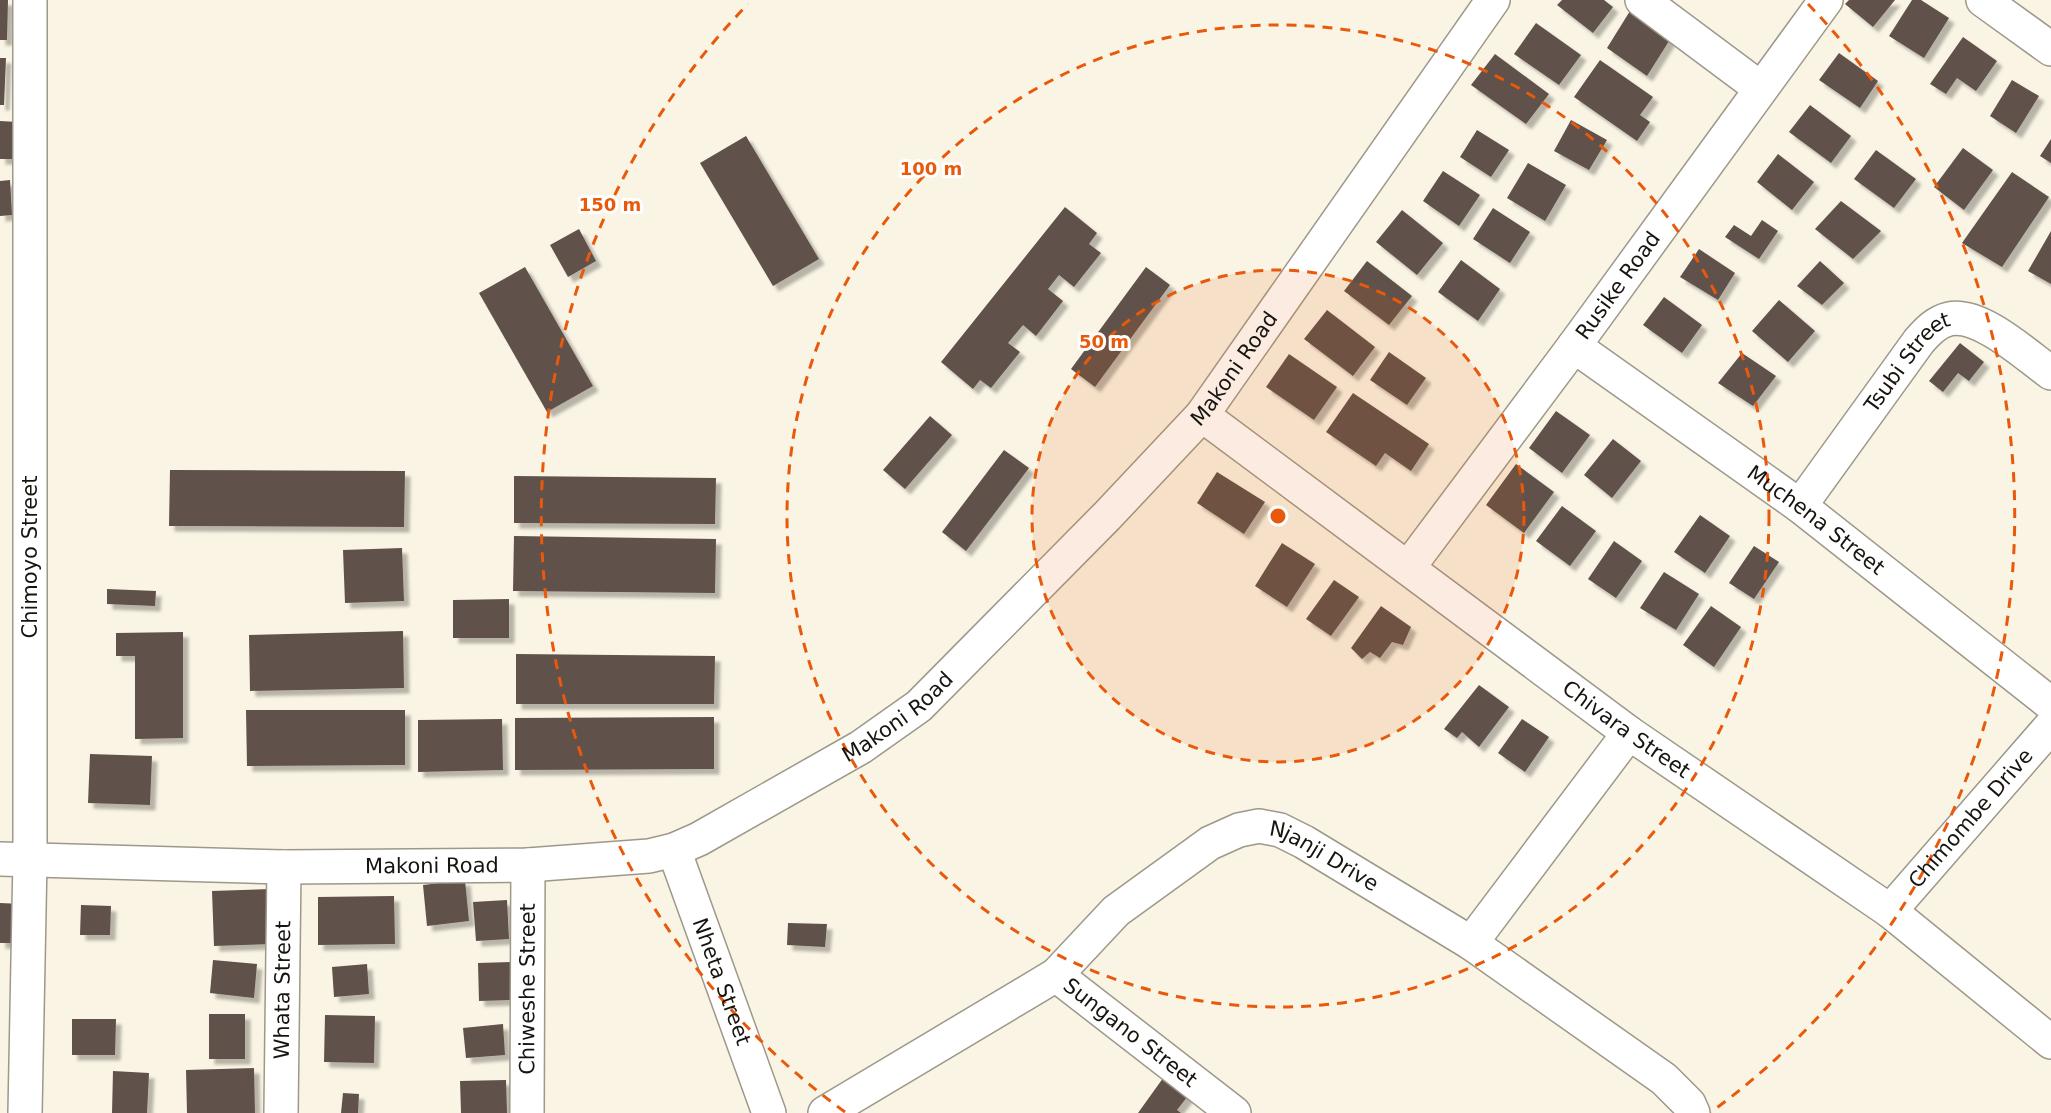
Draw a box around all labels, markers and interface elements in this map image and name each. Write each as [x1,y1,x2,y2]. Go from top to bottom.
text: 100 m [900,158,962,179]
text: 150 m [579,194,641,215]
street label: Rusike Road [1571,227,1665,344]
street label: Makoni Road [1186,307,1283,431]
street label: Tsubi Street [1859,307,1953,418]
text: 50 m [1079,331,1129,352]
street label: Muchena Street [1743,460,1889,580]
street label: Chimoyo Street [18,476,42,638]
centre of rings [1268,506,1288,526]
street label: Makoni Road [838,667,958,767]
street label: Chivara Street [1558,676,1695,783]
street label: Chimombe Drive [1904,744,2038,893]
street label: Njanji Drive [1267,816,1383,896]
street label: Makoni Road [365,853,499,878]
street label: Chiweshe Street [515,903,540,1075]
street label: Nheta Street [688,915,756,1049]
street label: Whata Street [270,921,295,1059]
street label: Sungano Street [1059,973,1202,1092]

